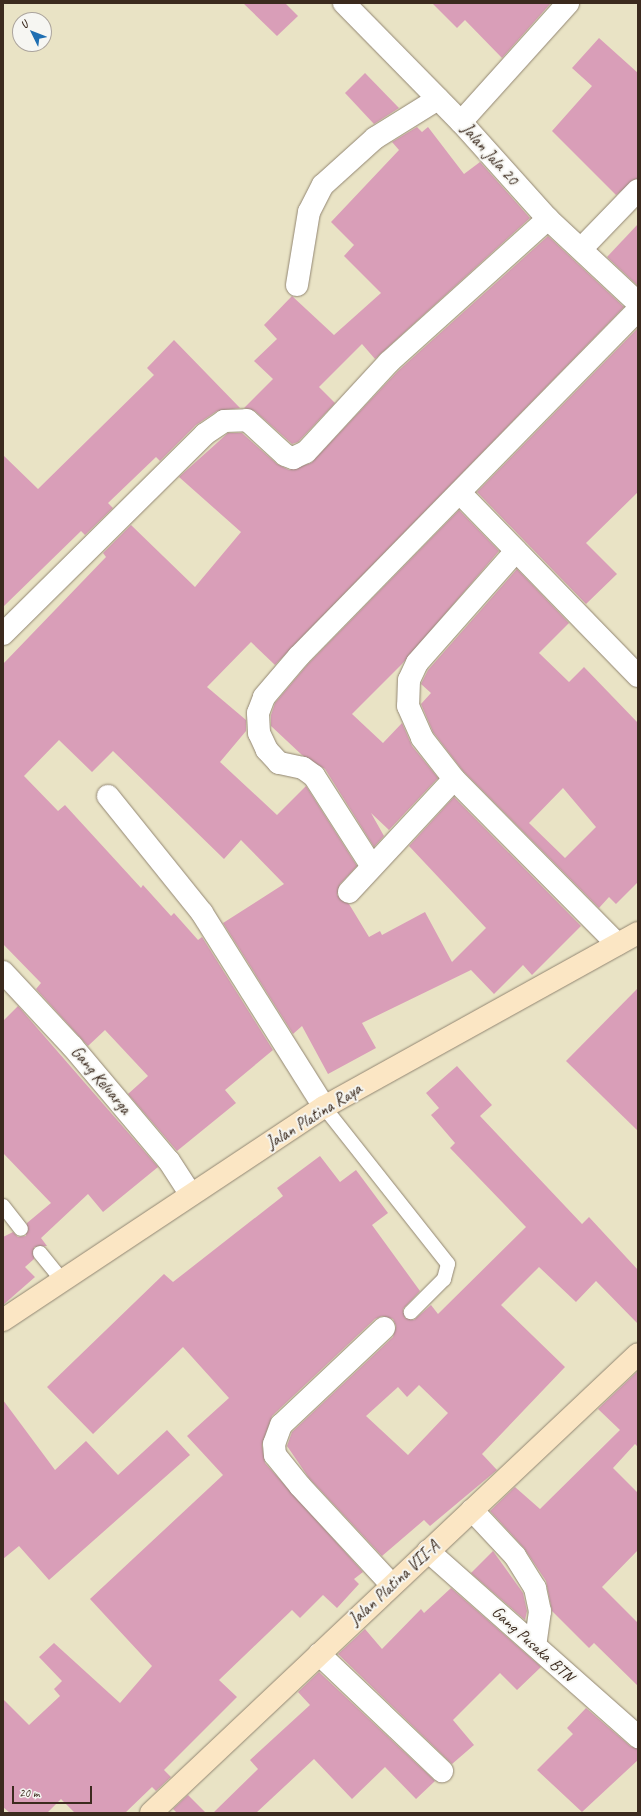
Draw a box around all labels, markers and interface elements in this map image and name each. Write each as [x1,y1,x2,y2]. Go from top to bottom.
north arrow [12,12,52,52]
text: U [17,18,31,31]
street label: Jalan Jala 20 [457,119,523,189]
street label: Gang Keluarga [67,1042,135,1118]
street label: Jalan Platina Raya [263,1079,365,1153]
street label: Jalan Platina VII-A [345,1536,443,1630]
street label: Gang Pusaka BTN [488,1602,578,1686]
scale bar [14,1778,94,1804]
text: 20 m [19,1785,39,1801]

